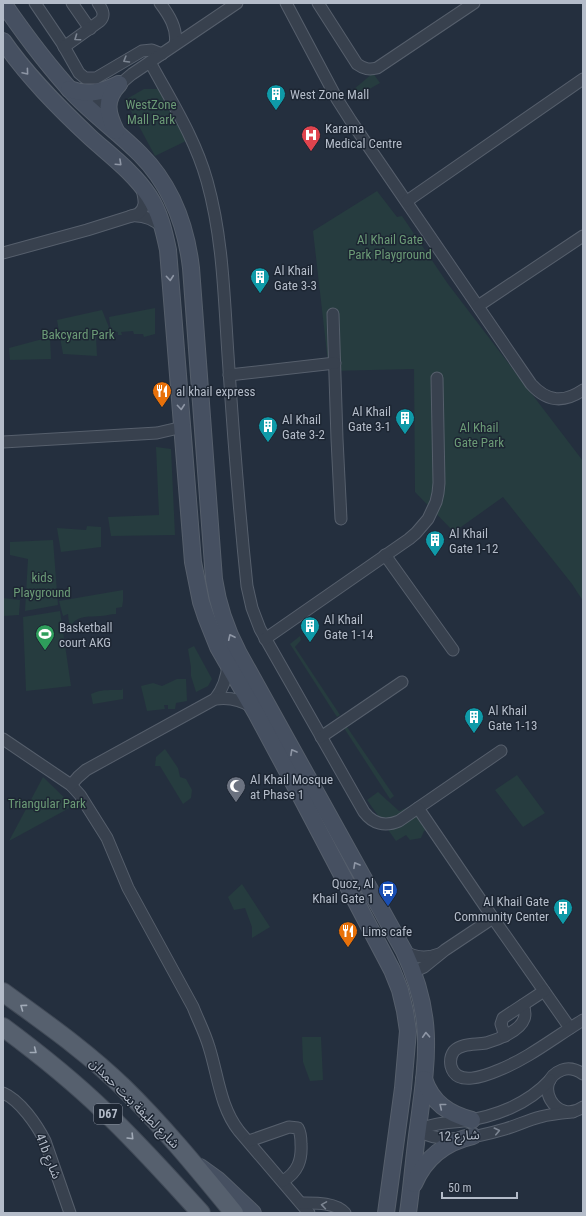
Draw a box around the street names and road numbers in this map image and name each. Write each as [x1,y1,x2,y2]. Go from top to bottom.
street label: شارع لطيفة بنت حمدان [85,1055,183,1153]
road number: D67 [94,1104,122,1124]
street label: شارع 12 [438,1127,480,1147]
street label: 41b شارع [30,1131,64,1182]

